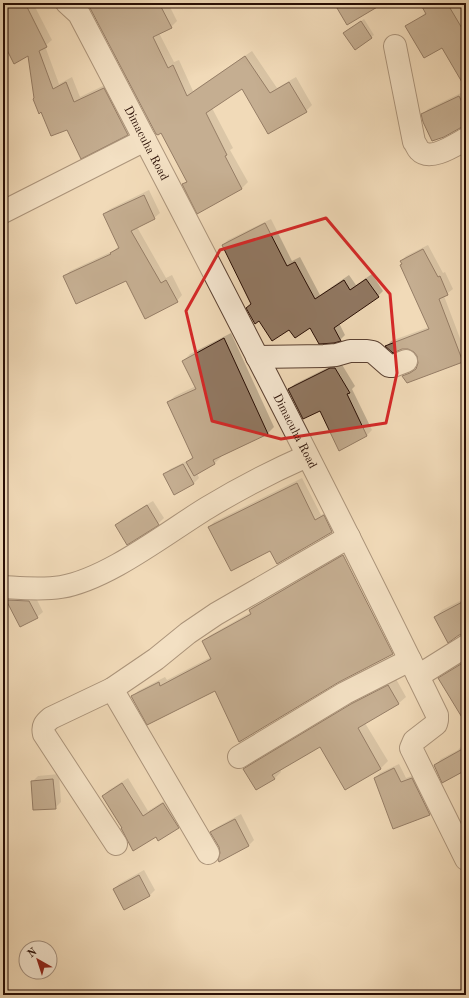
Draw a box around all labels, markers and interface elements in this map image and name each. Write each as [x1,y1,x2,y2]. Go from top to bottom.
street label: Dimacuha Road [121,104,170,183]
street label: Dimacuha Road [270,392,318,471]
north arrow [18,940,58,980]
text: N [26,946,40,960]

